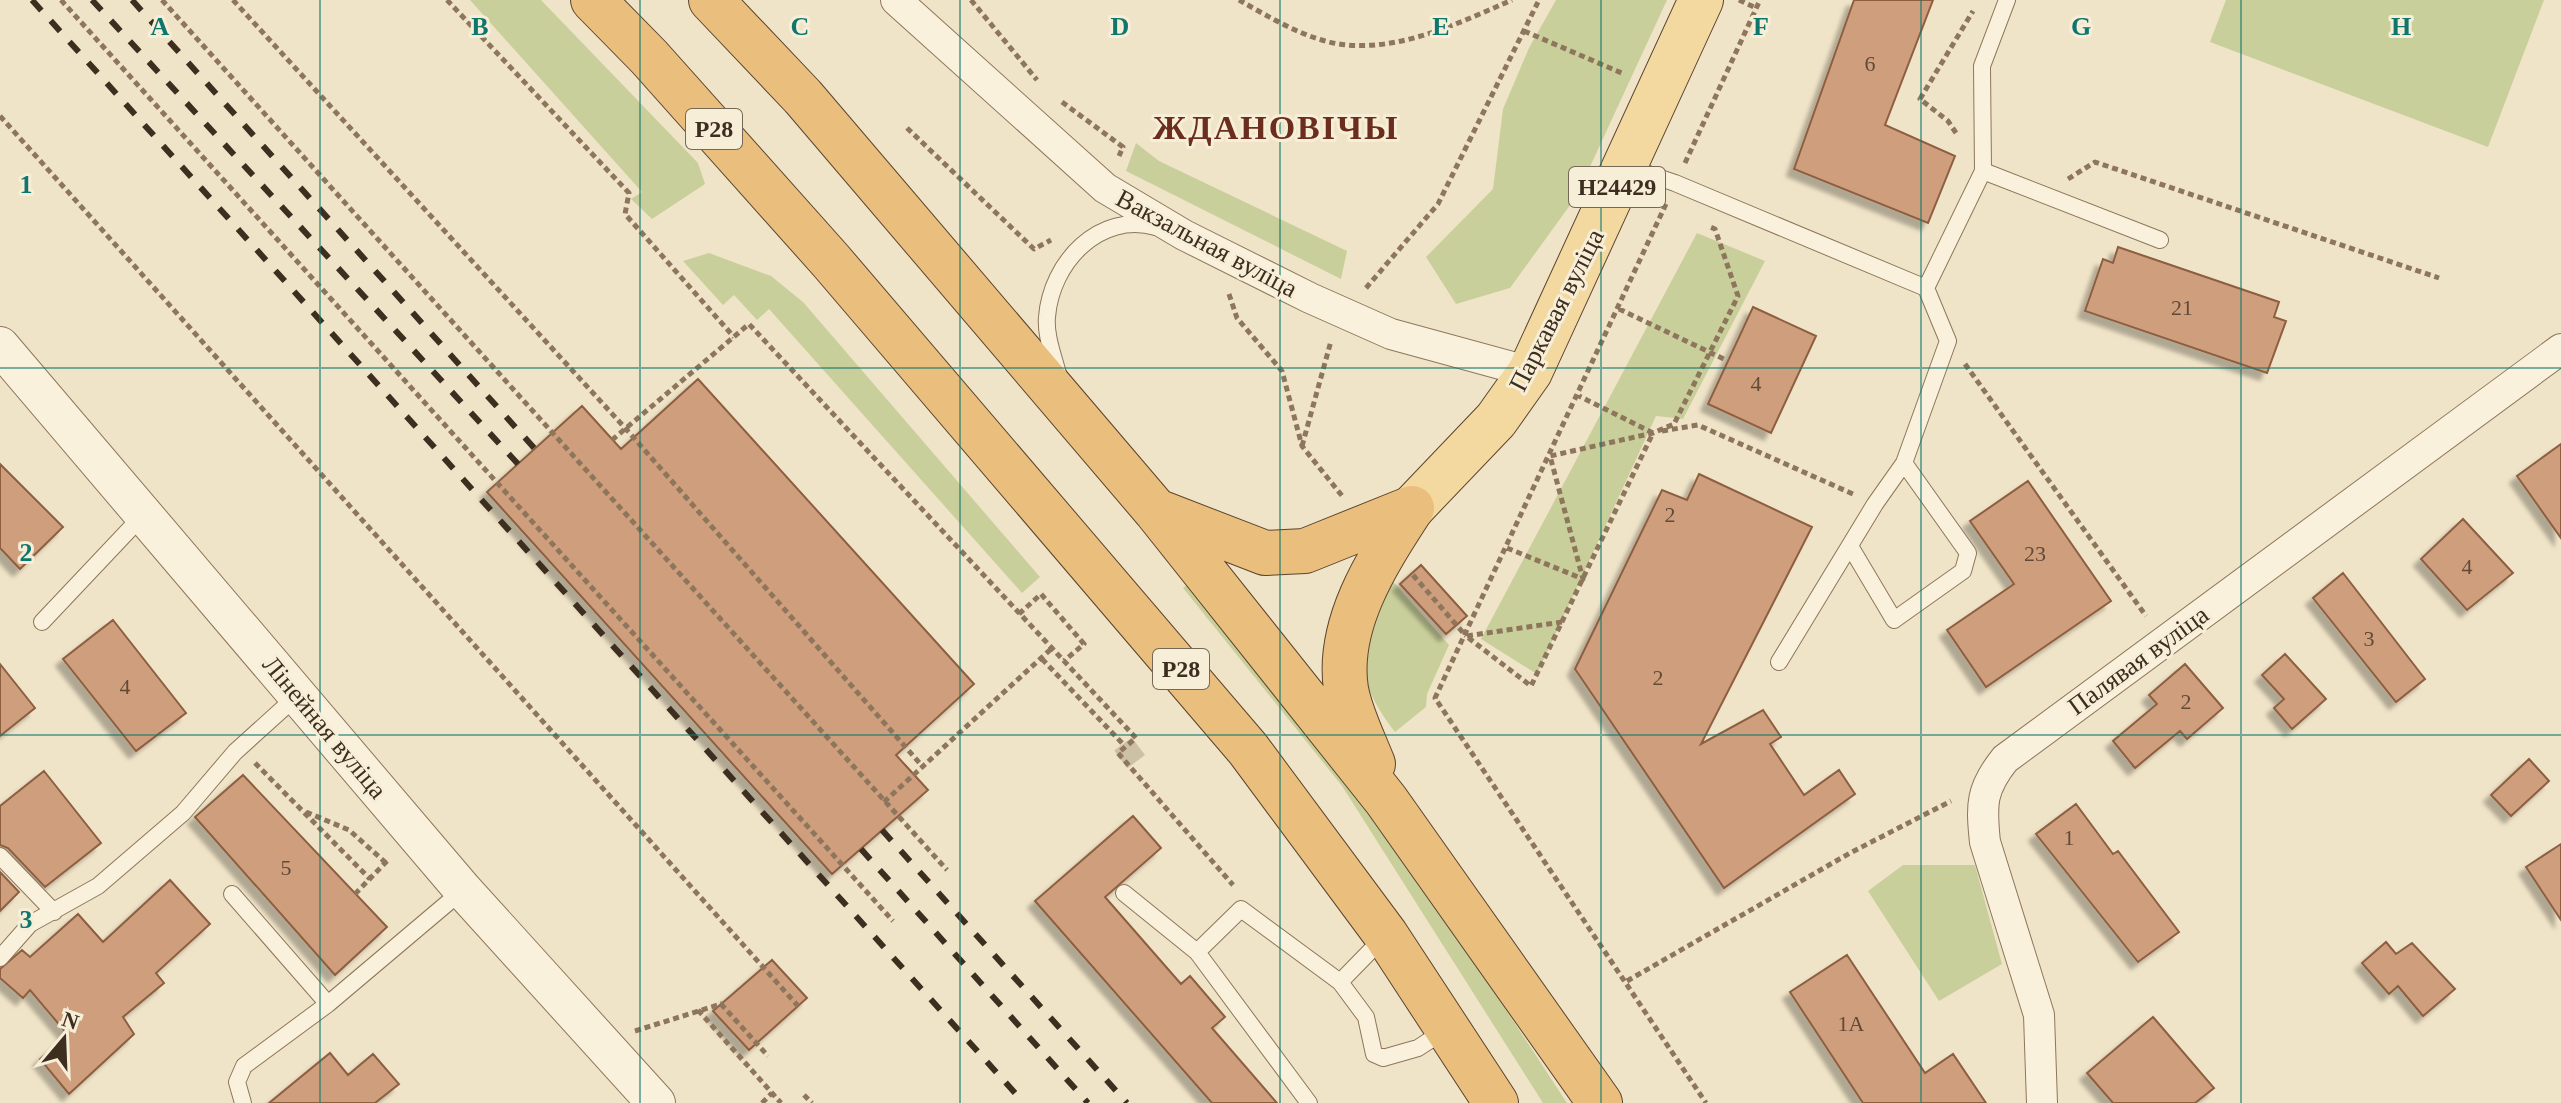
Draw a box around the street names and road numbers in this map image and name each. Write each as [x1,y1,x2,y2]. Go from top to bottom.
road number: Р28 [686,109,742,149]
road number: Н24429 [1569,167,1665,207]
street label: Вакзальная вуліца [1111,183,1303,304]
street label: Паркавая вуліца [1503,224,1610,396]
street label: Палявая вуліца [2062,600,2214,721]
road number: Р28 [1153,649,1209,689]
street label: Лінейная вуліца [257,650,393,805]

